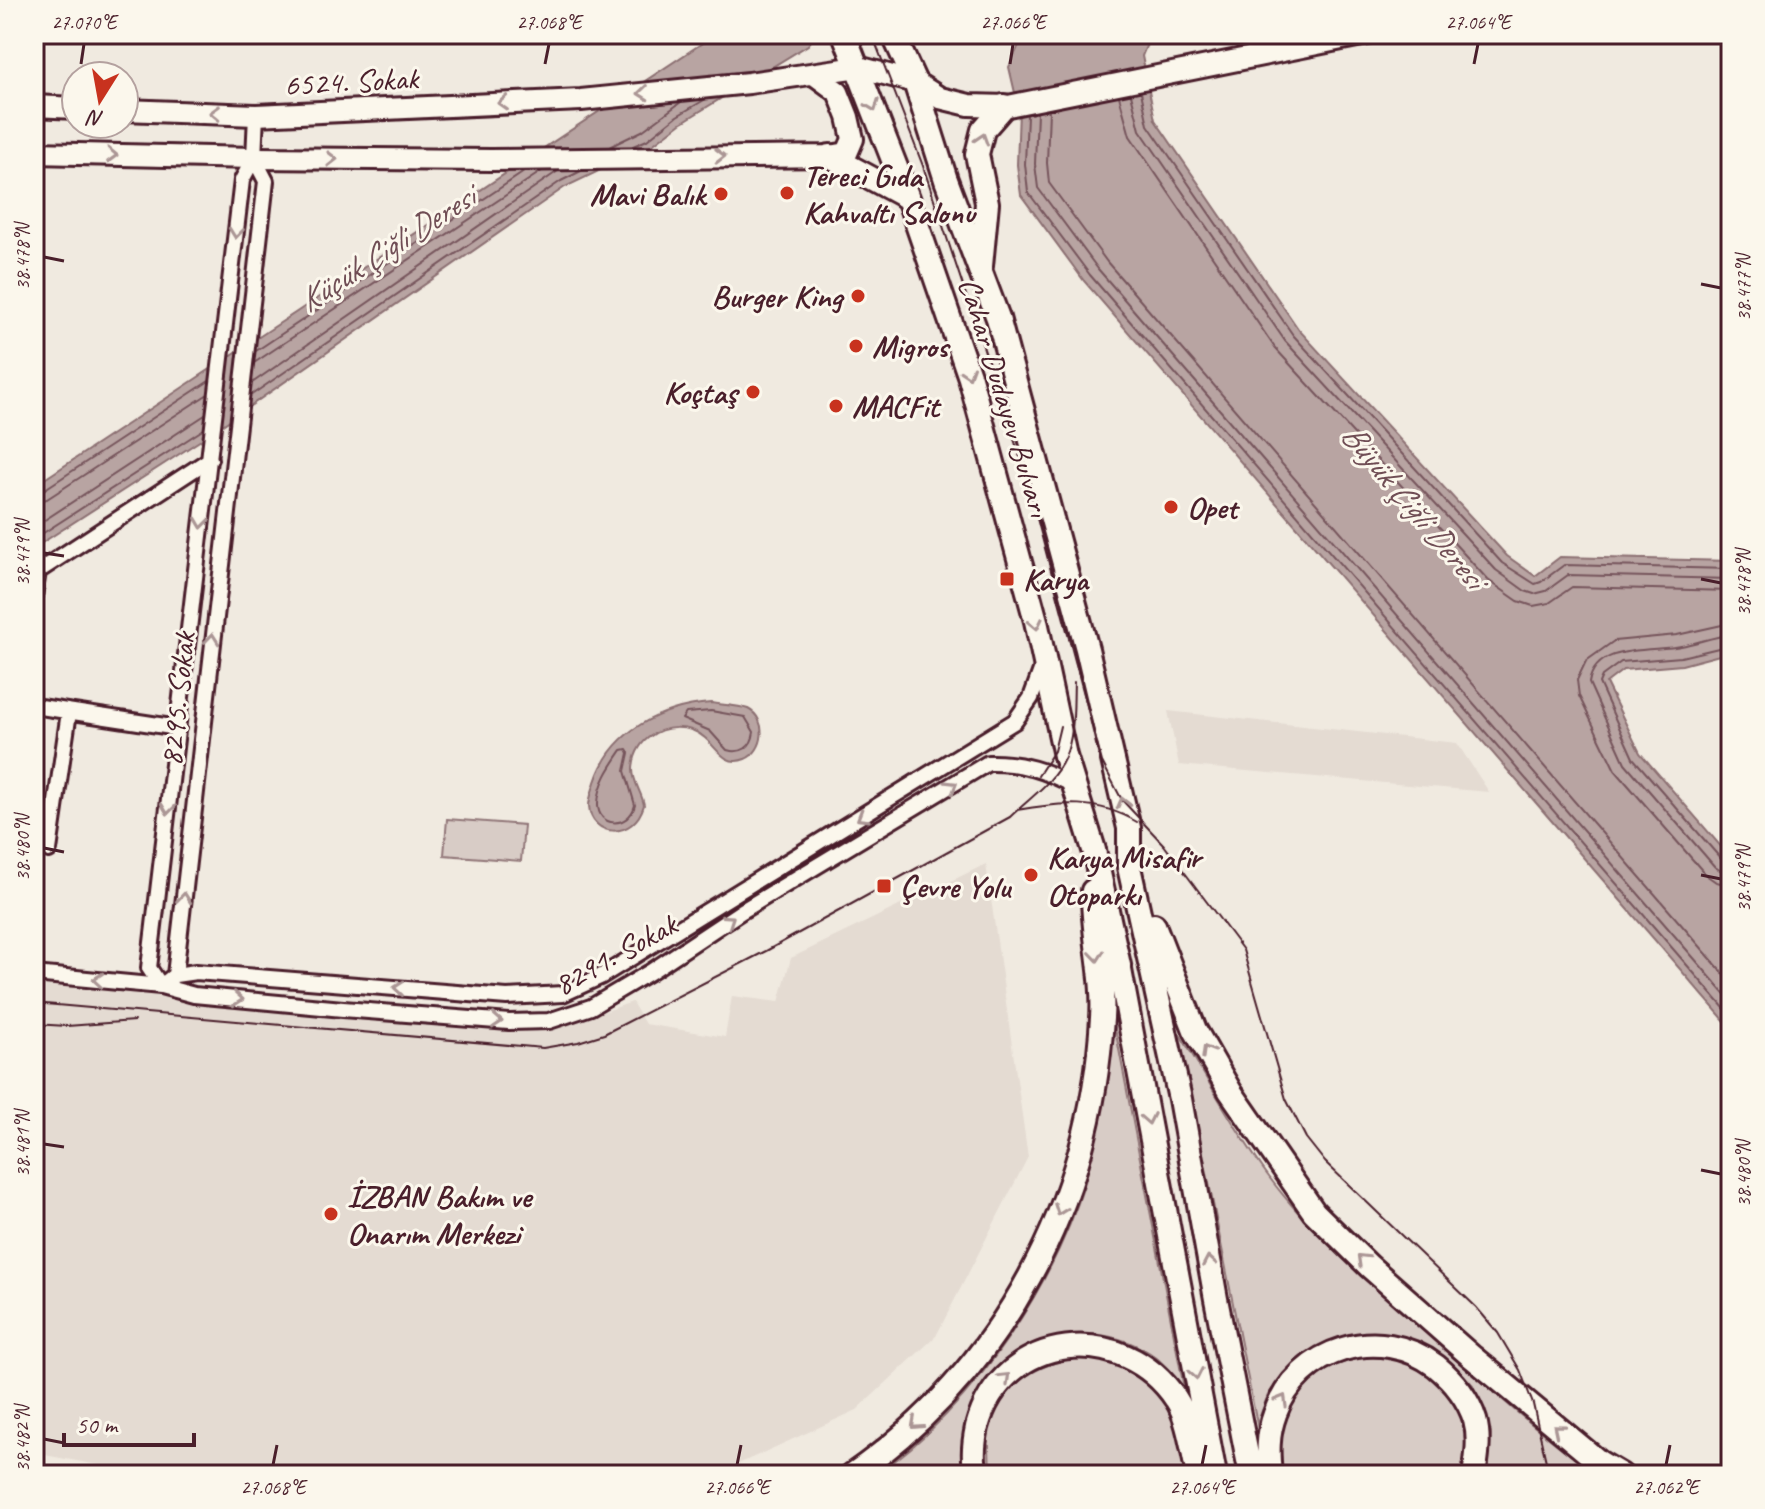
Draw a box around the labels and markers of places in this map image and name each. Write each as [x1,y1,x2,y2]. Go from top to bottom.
place label: Tereci Gıda Kahvaltı Salonu [803,155,978,233]
place label: Mavi Balık [590,174,708,215]
marker: Tereci Gıda Kahvaltı Salonu [778,184,796,202]
marker: Mavi Balık [712,185,730,203]
place label: Burger King [711,276,845,317]
marker: Burger King [849,287,867,305]
place label: Migros [872,326,951,367]
marker: Migros [847,337,865,355]
place label: Koçtaş [664,372,740,413]
marker: Koçtaş [744,383,762,401]
place label: MACFit [852,386,942,427]
marker: MACFit [827,397,845,415]
place label: Opet [1187,487,1240,528]
marker: Opet [1162,498,1180,516]
place label: Karya [1023,559,1091,600]
marker: Karya [998,570,1016,588]
place label: Karya Misafir Otoparkı [1047,837,1204,915]
place label: Çevre Yolu [900,866,1012,907]
marker: Karya Misafir Otoparkı [1022,866,1040,884]
marker: Çevre Yolu [875,877,893,895]
place label: İZBAN Bakım ve Onarım Merkezi [347,1176,534,1254]
marker: İZBAN Bakım ve Onarım Merkezi [322,1205,340,1223]

